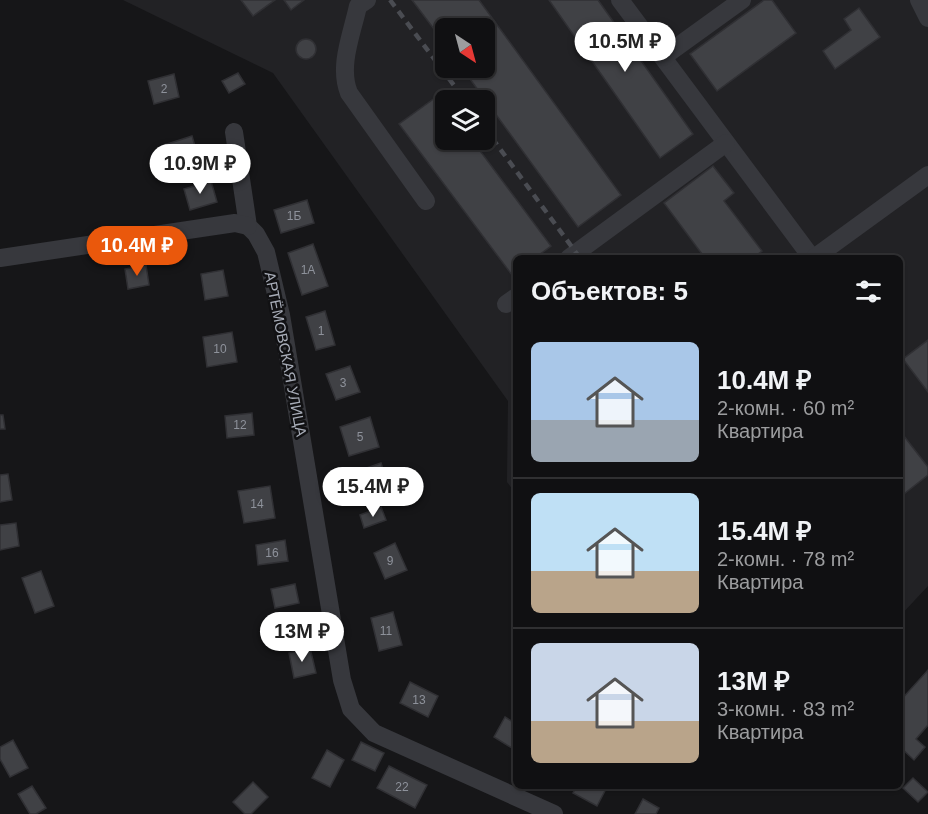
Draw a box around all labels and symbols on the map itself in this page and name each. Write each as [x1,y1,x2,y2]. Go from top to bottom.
north arrow [435,18,495,78]
pin: 10.5M ₽ [570,22,680,73]
house number: 2 [161,82,168,96]
pin: 10.9M ₽ [145,144,255,195]
house number: 1Б [287,209,301,223]
pin: 10.4M ₽ [82,226,192,277]
house number: 1А [301,263,315,277]
street label: АРТЁМОВСКАЯ УЛИЦА [262,270,310,438]
house number: 1 [318,324,325,338]
house number: 10 [213,342,227,356]
house number: 3 [340,376,347,390]
house number: 12 [233,418,247,432]
house number: 5 [357,430,364,444]
pin: 15.4M ₽ [318,467,428,518]
house number: 14 [250,497,264,511]
house number: 16 [265,546,279,560]
house number: 9 [387,554,394,568]
pin: 13M ₽ [260,612,344,663]
house number: 11 [380,624,393,638]
house number: 13 [412,693,426,707]
house number: 22 [395,780,409,794]

